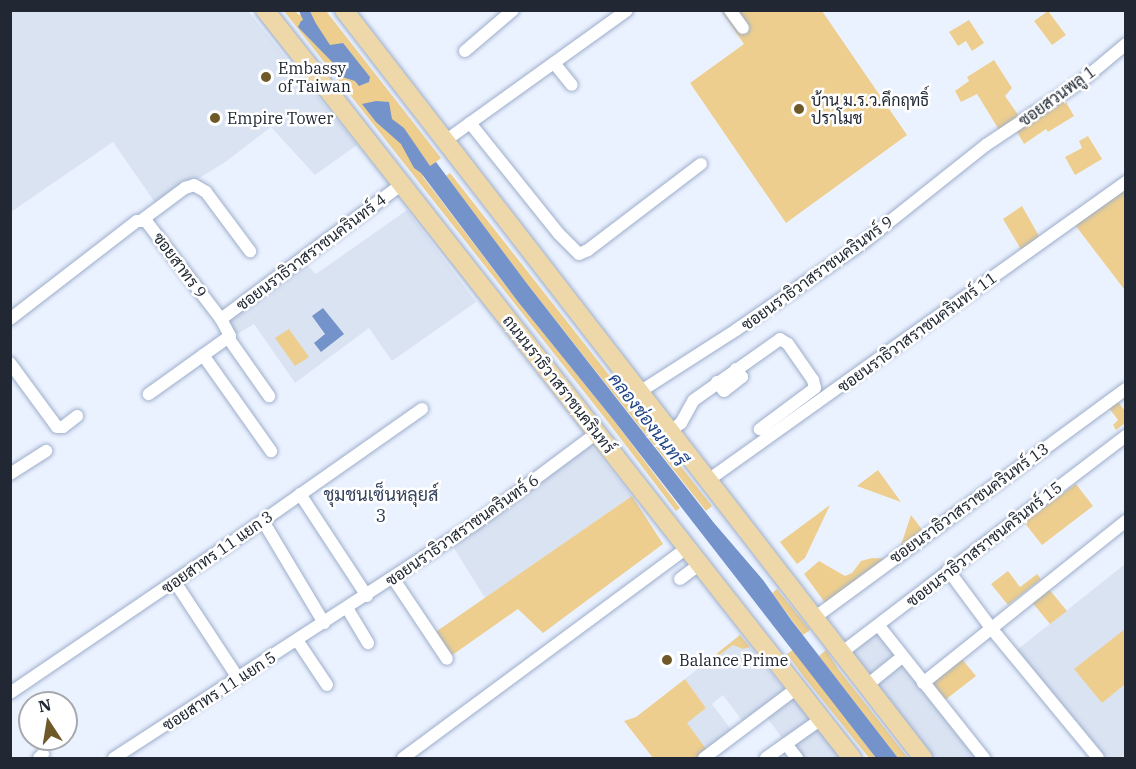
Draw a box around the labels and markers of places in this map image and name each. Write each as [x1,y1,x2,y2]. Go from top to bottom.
place label: Embassy of Taiwan [278,58,351,96]
marker: Embassy of Taiwan [259,70,273,84]
place label: บ้าน ม.ร.ว.คึกฤทธิ์ ปราโมช [811,90,929,128]
marker: บ้าน ม.ร.ว.คึกฤทธิ์ ปราโมช [792,102,806,116]
place label: Empire Tower [227,108,333,128]
marker: Empire Tower [208,111,222,125]
place label: Balance Prime [679,650,788,670]
marker: Balance Prime [660,653,674,667]

